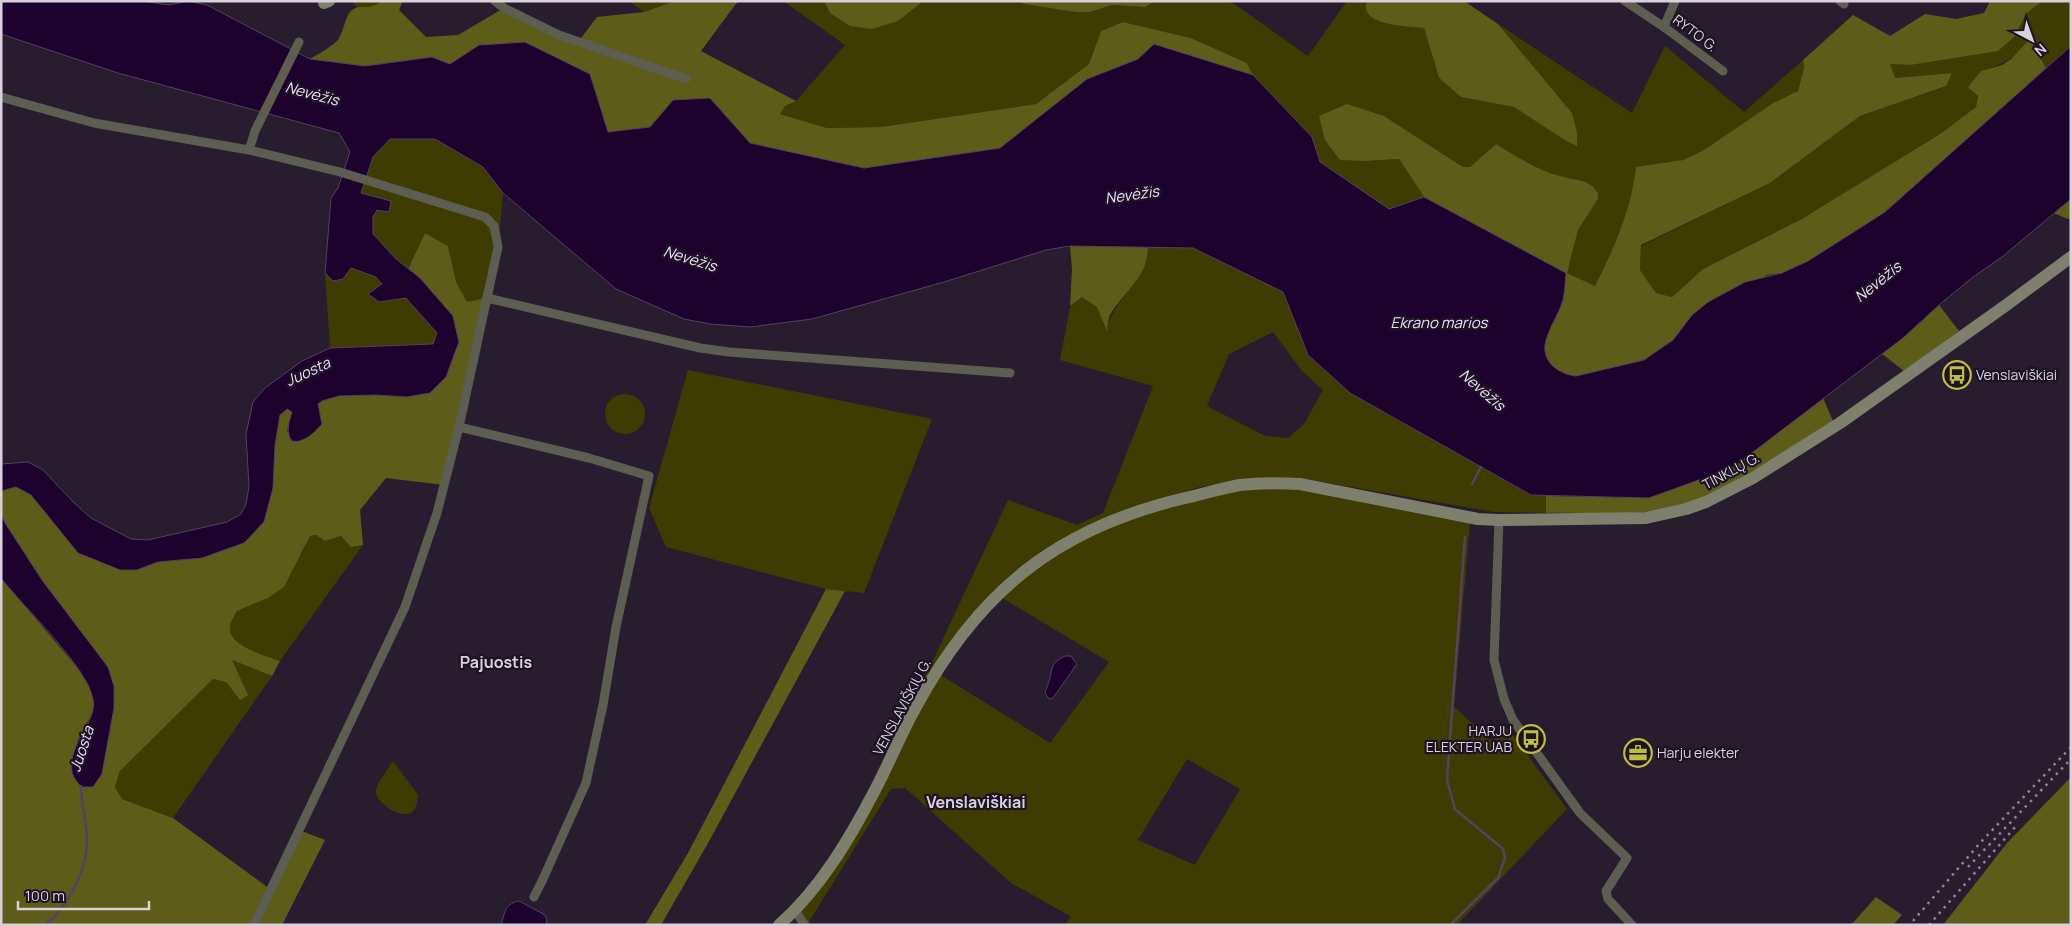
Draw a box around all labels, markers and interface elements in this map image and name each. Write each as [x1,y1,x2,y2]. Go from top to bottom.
street label: RYTO G. [1669,10,1721,55]
north arrow [2007,15,2057,65]
text: N [2031,40,2051,61]
water label: Nevėžis [283,76,342,111]
water label: Nevėžis [1104,180,1161,209]
water label: Nevėžis [661,241,720,277]
water label: Nevėžis [1850,256,1906,307]
water label: Ekrano marios [1391,312,1489,333]
water label: Juosta [282,352,334,391]
bus stop icon: Venslaviškiai [1942,360,1972,390]
water label: Nevėžis [1455,364,1511,416]
place label: Venslaviškiai [1976,365,2057,384]
street label: TINKLŲ G. [1699,448,1763,494]
district label: Pajuostis [460,651,532,673]
street label: VENSLAVIŠKIŲ G. [868,655,935,758]
place label: HARJU ELEKTER UAB [1426,721,1512,756]
water label: Juosta [64,723,99,774]
bus stop icon: HARJU ELEKTER UAB [1516,724,1546,754]
office icon: Harju elekter [1623,738,1653,768]
place label: Harju elekter [1657,743,1739,762]
district label: Venslaviškiai [926,791,1026,813]
scale bar [18,878,149,910]
text: 100 m [25,885,65,906]

